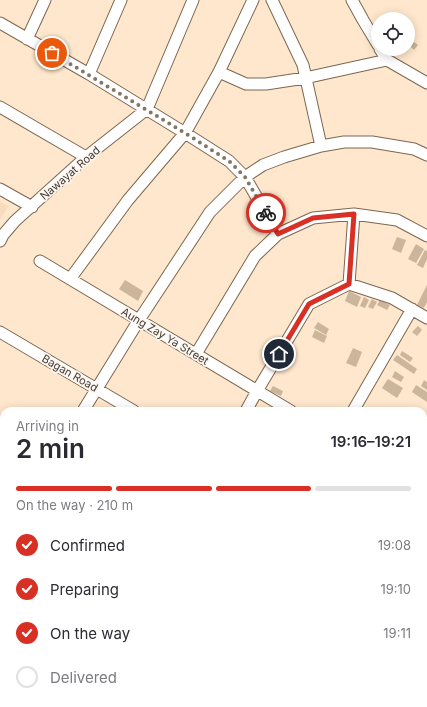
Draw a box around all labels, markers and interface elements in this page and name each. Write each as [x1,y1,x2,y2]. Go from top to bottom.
map controls [371,12,415,56]
button: locate [371,12,415,56]
pin [35,36,69,70]
icon: bag [41,42,63,64]
street label: Nawayat Road [37,143,103,203]
courier [246,193,286,233]
icon: bike [255,202,277,224]
street label: Aung Zay Ya Street [119,304,212,368]
pin [262,337,296,371]
icon: home [268,343,290,365]
street label: Bagan Road [39,351,101,395]
text: Arriving in [16,418,79,434]
text: 19:16–19:21 [330,432,411,451]
text: 2 min [16,433,85,464]
text: On the way · 210 m [16,497,133,513]
icon: check [16,534,38,556]
text: Confirmed [50,536,125,555]
text: 19:08 [378,537,411,553]
icon: check [16,578,38,600]
text: Preparing [50,580,119,599]
text: 19:10 [380,581,411,597]
icon: check [16,622,38,644]
text: On the way [50,624,130,643]
text: 19:11 [383,625,411,641]
text: Delivered [50,668,117,687]

